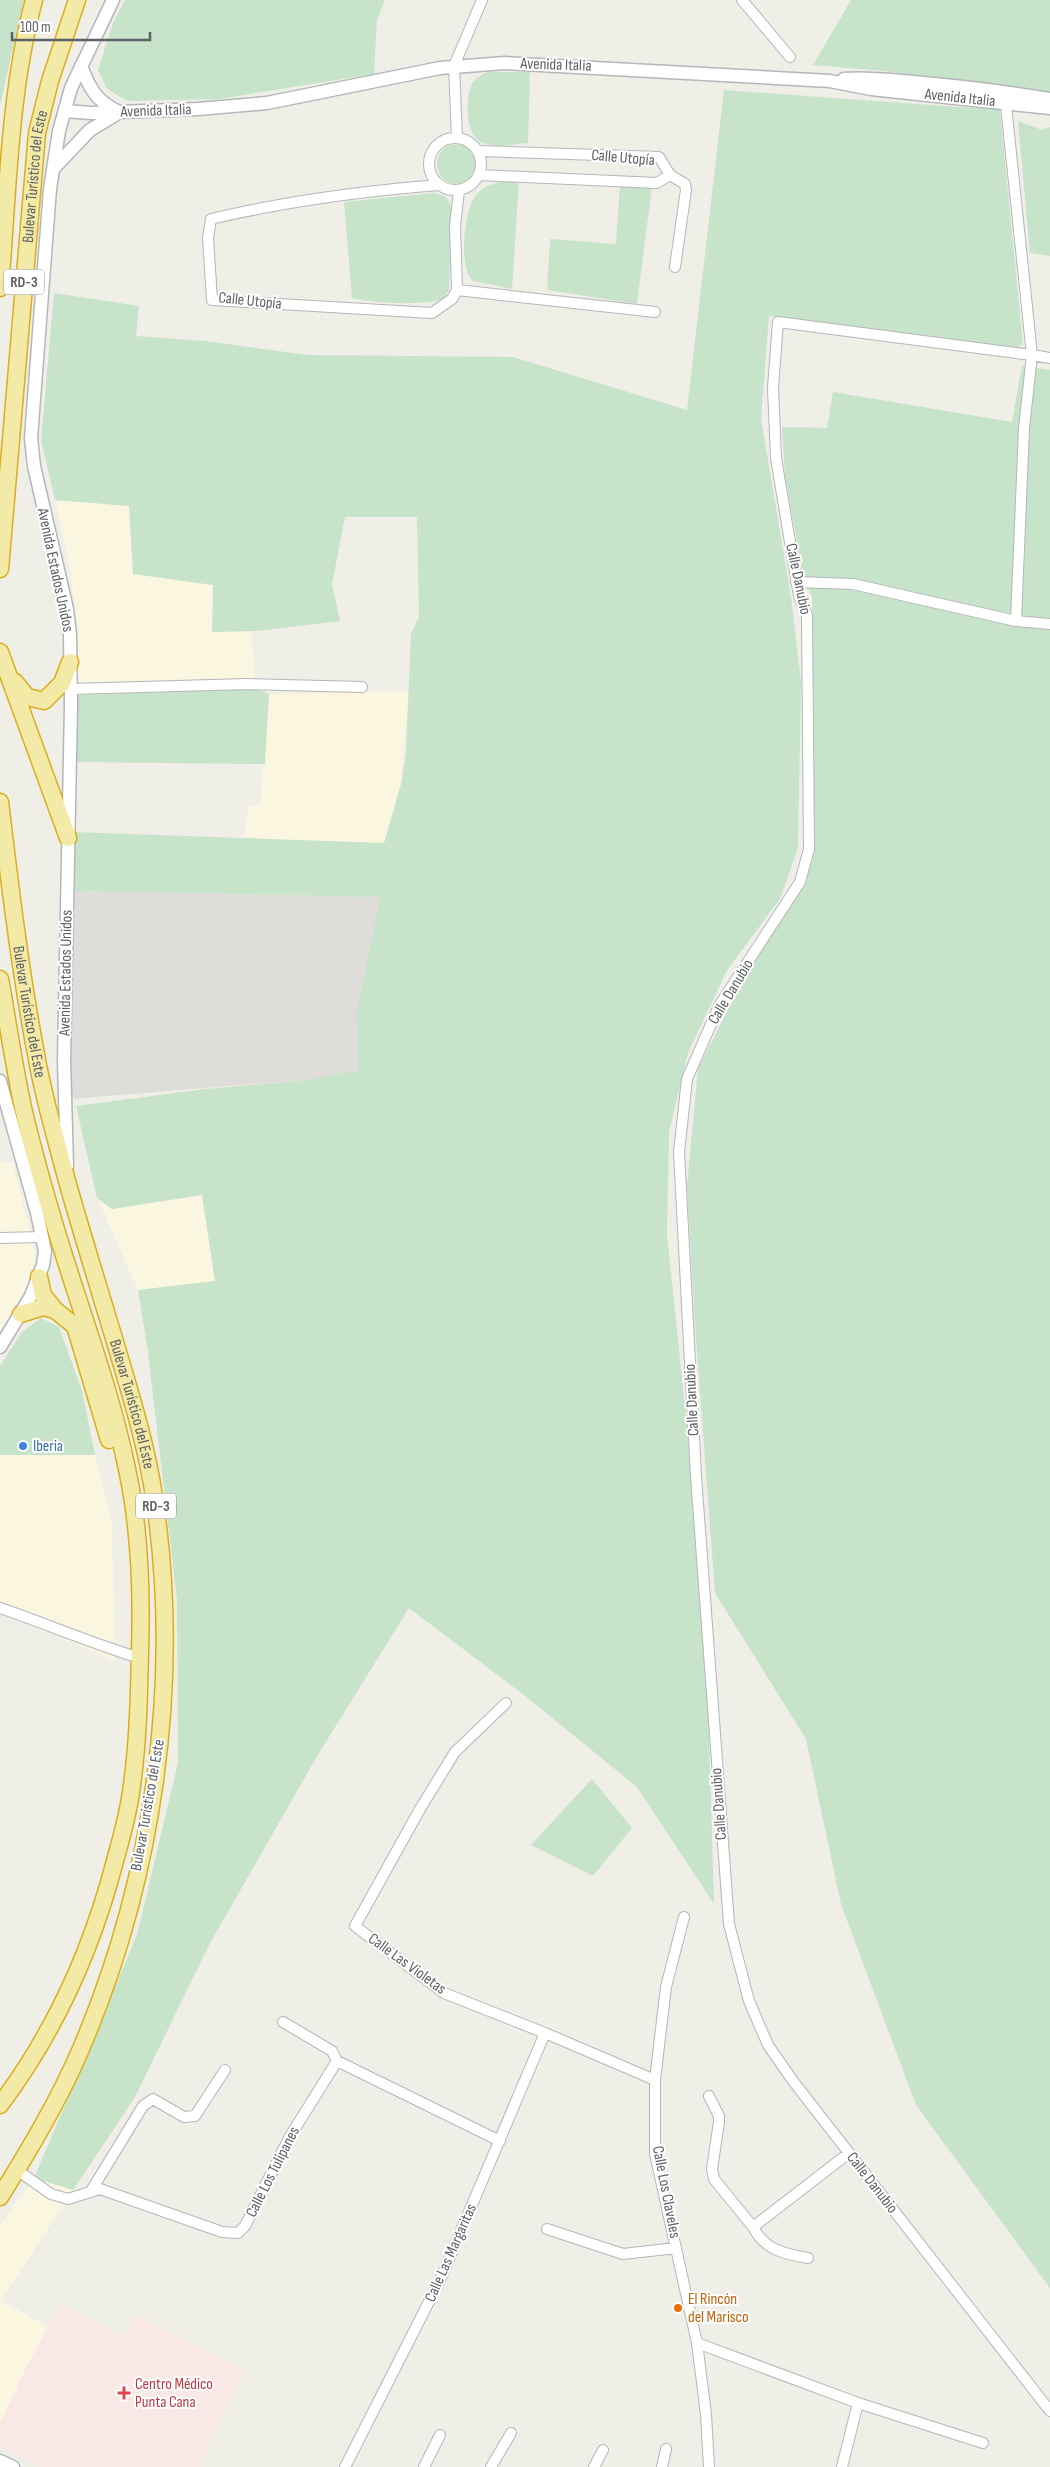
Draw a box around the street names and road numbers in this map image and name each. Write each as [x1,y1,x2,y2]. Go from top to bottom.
street label: Avenida Italia [519,54,592,76]
street label: Avenida Italia [923,85,996,111]
street label: Avenida Italia [119,100,192,122]
street label: Bulevar Turístico del Este [18,108,52,244]
street label: Calle Utopía [590,146,656,170]
road number: RD-3 [4,270,44,294]
street label: Calle Utopía [217,288,283,314]
street label: Avenida Estados Unidos [32,505,77,634]
street label: Calle Danubio [781,542,815,616]
street label: Avenida Estados Unidos [55,910,77,1037]
street label: Bulevar Turístico del Este [9,945,50,1080]
street label: Calle Danubio [704,956,758,1028]
street label: Bulevar Turístico del Este [105,1337,158,1471]
street label: Calle Danubio [681,1363,703,1437]
road number: RD-3 [136,1494,176,1518]
street label: Bulevar Turístico del Este [127,1738,169,1872]
street label: Calle Danubio [707,1767,731,1841]
street label: Calle Las Violetas [364,1929,450,1999]
street label: Calle Los Tulipanes [242,2123,304,2221]
street label: Calle Los Claveles [648,2144,684,2240]
street label: Calle Danubio [842,2149,902,2217]
street label: Calle Las Margaritas [421,2201,481,2305]

